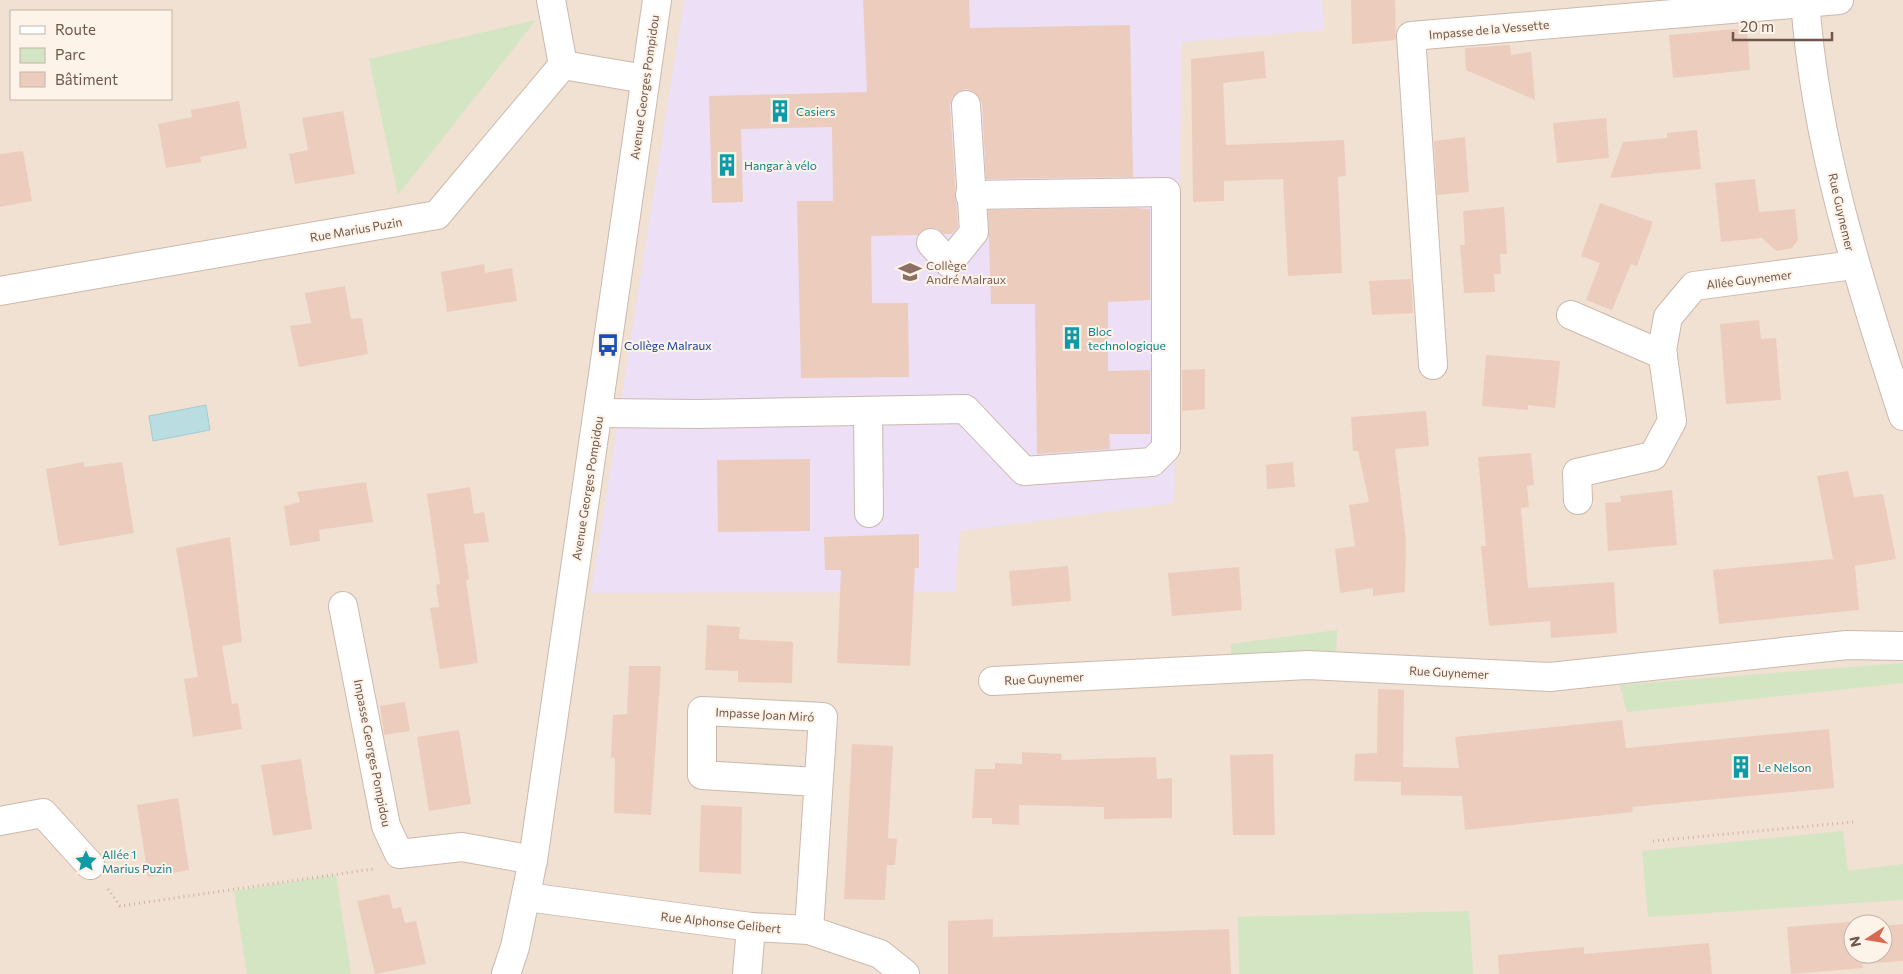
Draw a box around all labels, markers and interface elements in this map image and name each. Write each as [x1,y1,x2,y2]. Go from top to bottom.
legend [10,10,172,100]
scale bar [1733,10,1832,42]
street label: Avenue Georges Pompidou [627,14,661,160]
street label: Impasse de la Vessette [1428,17,1550,41]
text: 20 m [1740,17,1774,35]
text: Route [55,20,96,38]
text: Parc [55,45,85,63]
text: Bâtiment [55,70,118,88]
building icon: Casiers [767,98,793,124]
place label: Casiers [796,104,835,118]
building icon: Hangar à vélo [714,152,740,178]
place label: Hangar à vélo [744,158,817,172]
street label: Rue Guynemer [1826,172,1858,253]
street label: Rue Marius Puzin [309,214,403,244]
place label: Collège André Malraux [926,258,1007,286]
school or university icon: Collège André Malraux [897,259,923,285]
street label: Allée Guynemer [1706,267,1793,291]
place label: Bloc technologique [1088,324,1166,352]
building icon: Bloc technologique [1059,325,1085,351]
bus stop icon: Collège Malraux [595,332,621,358]
place label: Collège Malraux [624,338,712,352]
street label: Avenue Georges Pompidou [569,415,605,561]
street label: Rue Guynemer [1409,663,1489,681]
street label: Rue Guynemer [1004,669,1084,687]
street label: Impasse Georges Pompidou [352,678,394,828]
street label: Impasse Joan Miró [715,704,815,725]
building icon: Le Nelson [1728,754,1754,780]
place label: Le Nelson [1758,760,1811,774]
place label: Allée 1 Marius Puzin [102,847,172,875]
place icon: Allée 1 Marius Puzin [73,848,99,874]
street label: Rue Alphonse Gelibert [660,909,782,935]
north arrow [1843,914,1893,964]
text: N [1845,935,1864,949]

